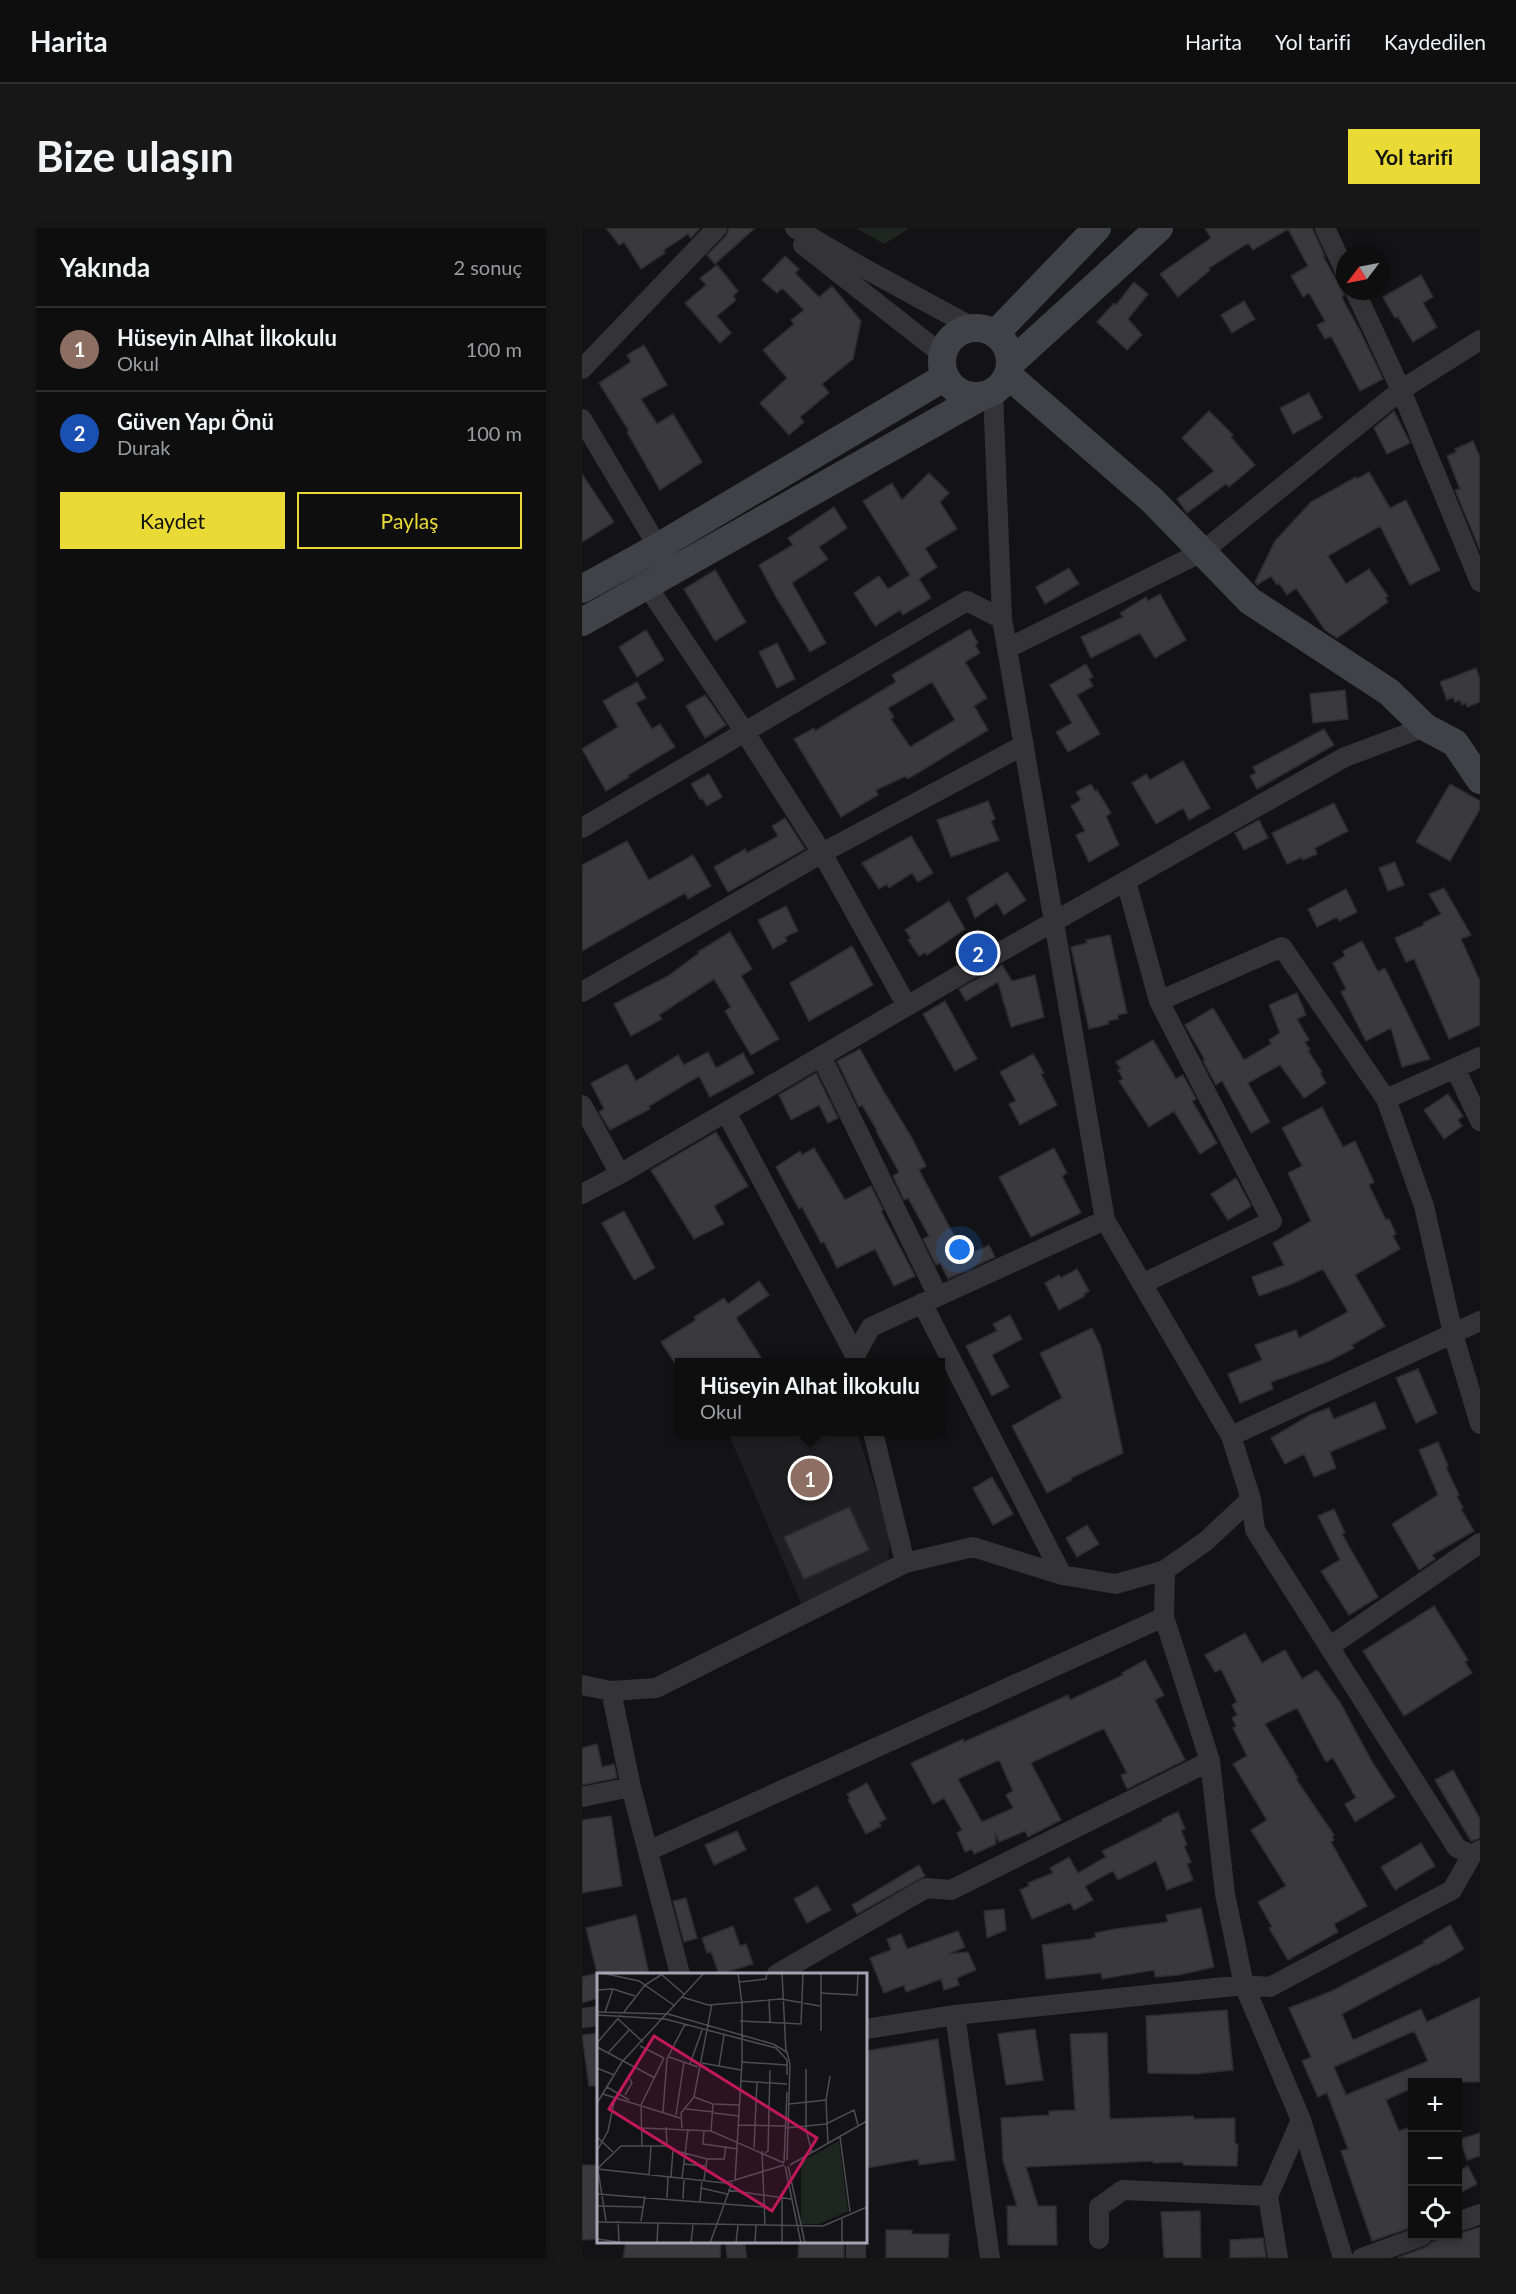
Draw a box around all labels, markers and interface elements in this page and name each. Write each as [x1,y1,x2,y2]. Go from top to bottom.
text: Harita [30,24,108,58]
text: Harita [1185,29,1242,54]
text: Yol tarifi [1275,29,1351,54]
text: Kaydedilen [1384,29,1486,54]
button: Yol tarifi [1348,129,1480,184]
text: Bize ulaşın [36,131,234,181]
north arrow [1336,246,1390,300]
text: Yakında [60,251,150,283]
text: 2 sonuç [453,255,522,279]
text: Hüseyin Alhat İlkokulu [117,324,337,351]
text: 1 [74,337,85,361]
text: 100 m [466,337,522,361]
text: Okul [117,351,159,375]
text: Güven Yapı Önü [117,408,274,435]
text: 2 [74,421,85,445]
text: 100 m [466,421,522,445]
text: Durak [117,435,170,459]
button: Kaydet [60,492,285,549]
button: Paylaş [297,492,522,549]
pin: 2 [958,930,998,976]
your location [945,1235,974,1264]
popup [675,1358,945,1436]
text: Hüseyin Alhat İlkokulu [700,1372,920,1399]
text: Okul [700,1399,742,1423]
pin: 1 [790,1456,830,1500]
inset map [597,1973,867,2243]
map controls [1408,2078,1462,2240]
button: + [1408,2078,1462,2132]
button: − [1408,2132,1462,2186]
button: locate [1408,2186,1462,2240]

